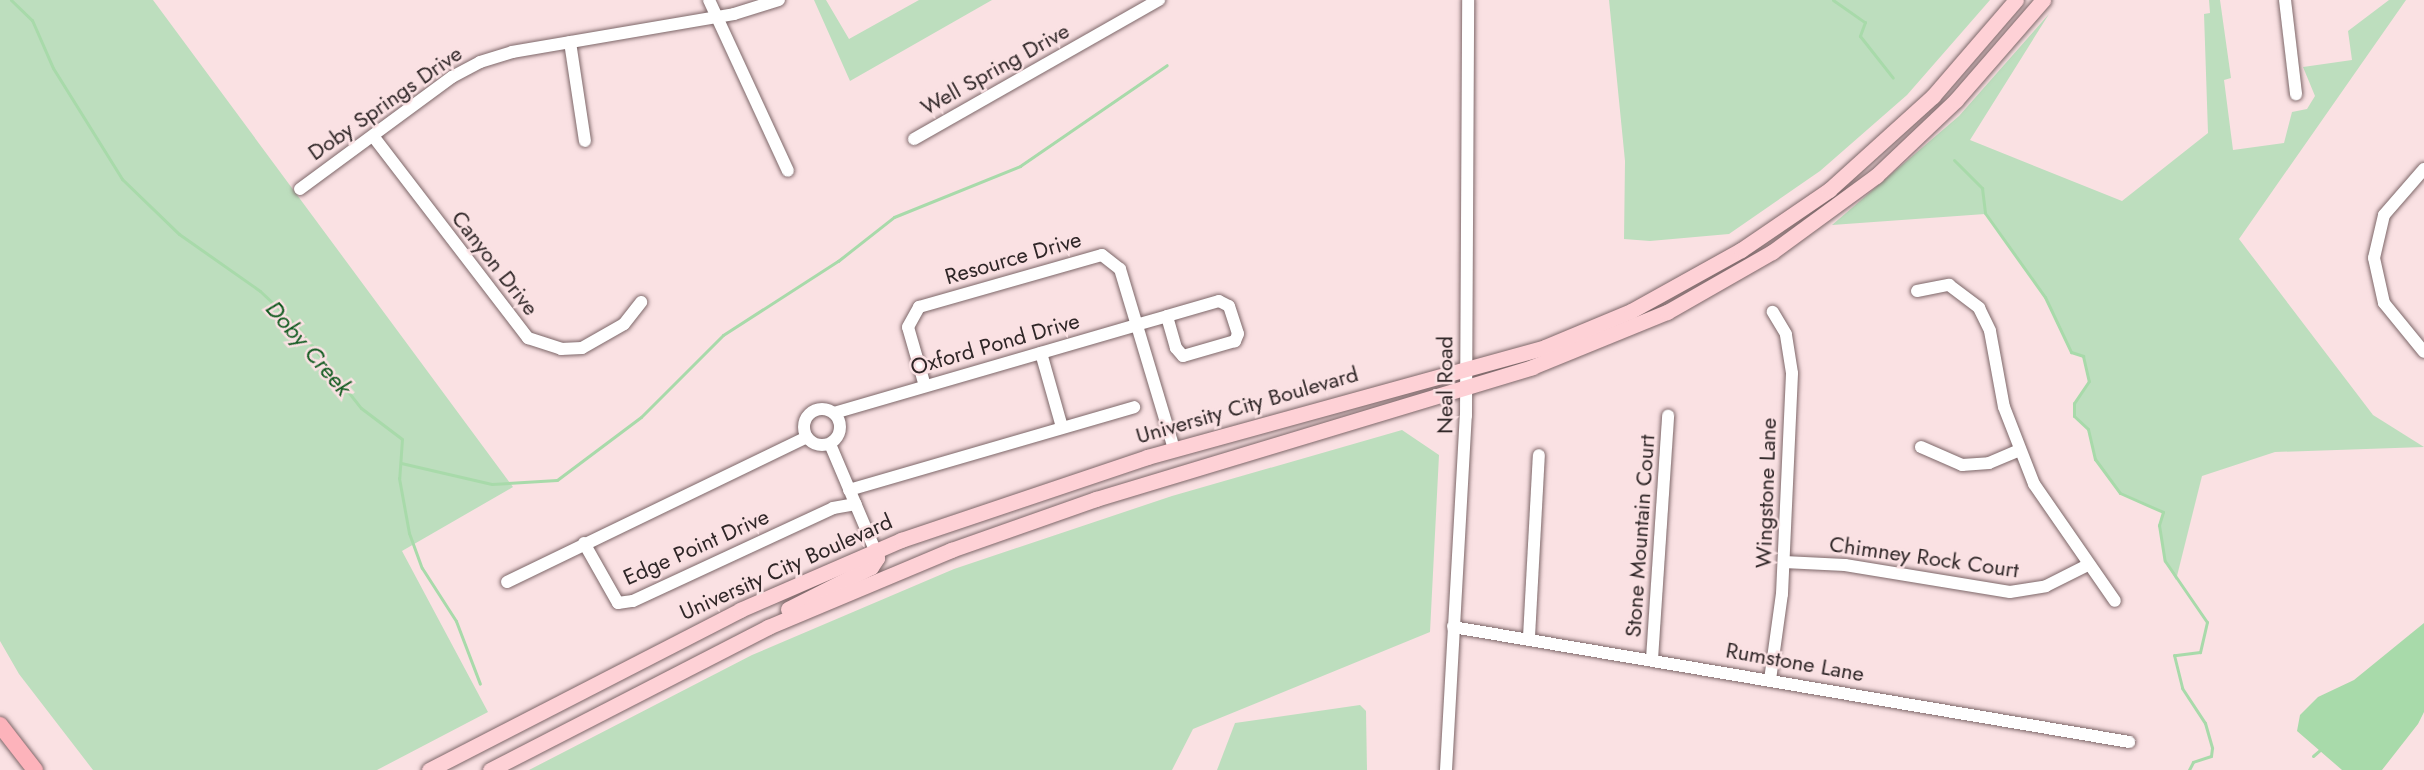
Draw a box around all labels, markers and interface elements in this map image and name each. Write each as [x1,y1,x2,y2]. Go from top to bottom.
street label: Well Spring Drive [916,17,1074,121]
street label: Doby Springs Drive [303,40,467,166]
street label: Canyon Drive [446,205,544,321]
street label: Resource Drive [942,226,1084,290]
water label: Doby Creek [260,294,358,402]
street label: Oxford Pond Drive [907,307,1083,381]
street label: Neal Road [1432,336,1458,434]
street label: University City Boulevard [1133,361,1361,449]
street label: Wingstone Lane [1750,417,1782,569]
street label: Stone Mountain Court [1620,434,1660,638]
street label: Edge Point Drive [619,503,773,591]
street label: University City Boulevard [676,508,896,626]
street label: Chimney Rock Court [1828,531,2020,583]
street label: Rumstone Lane [1724,637,1866,687]

